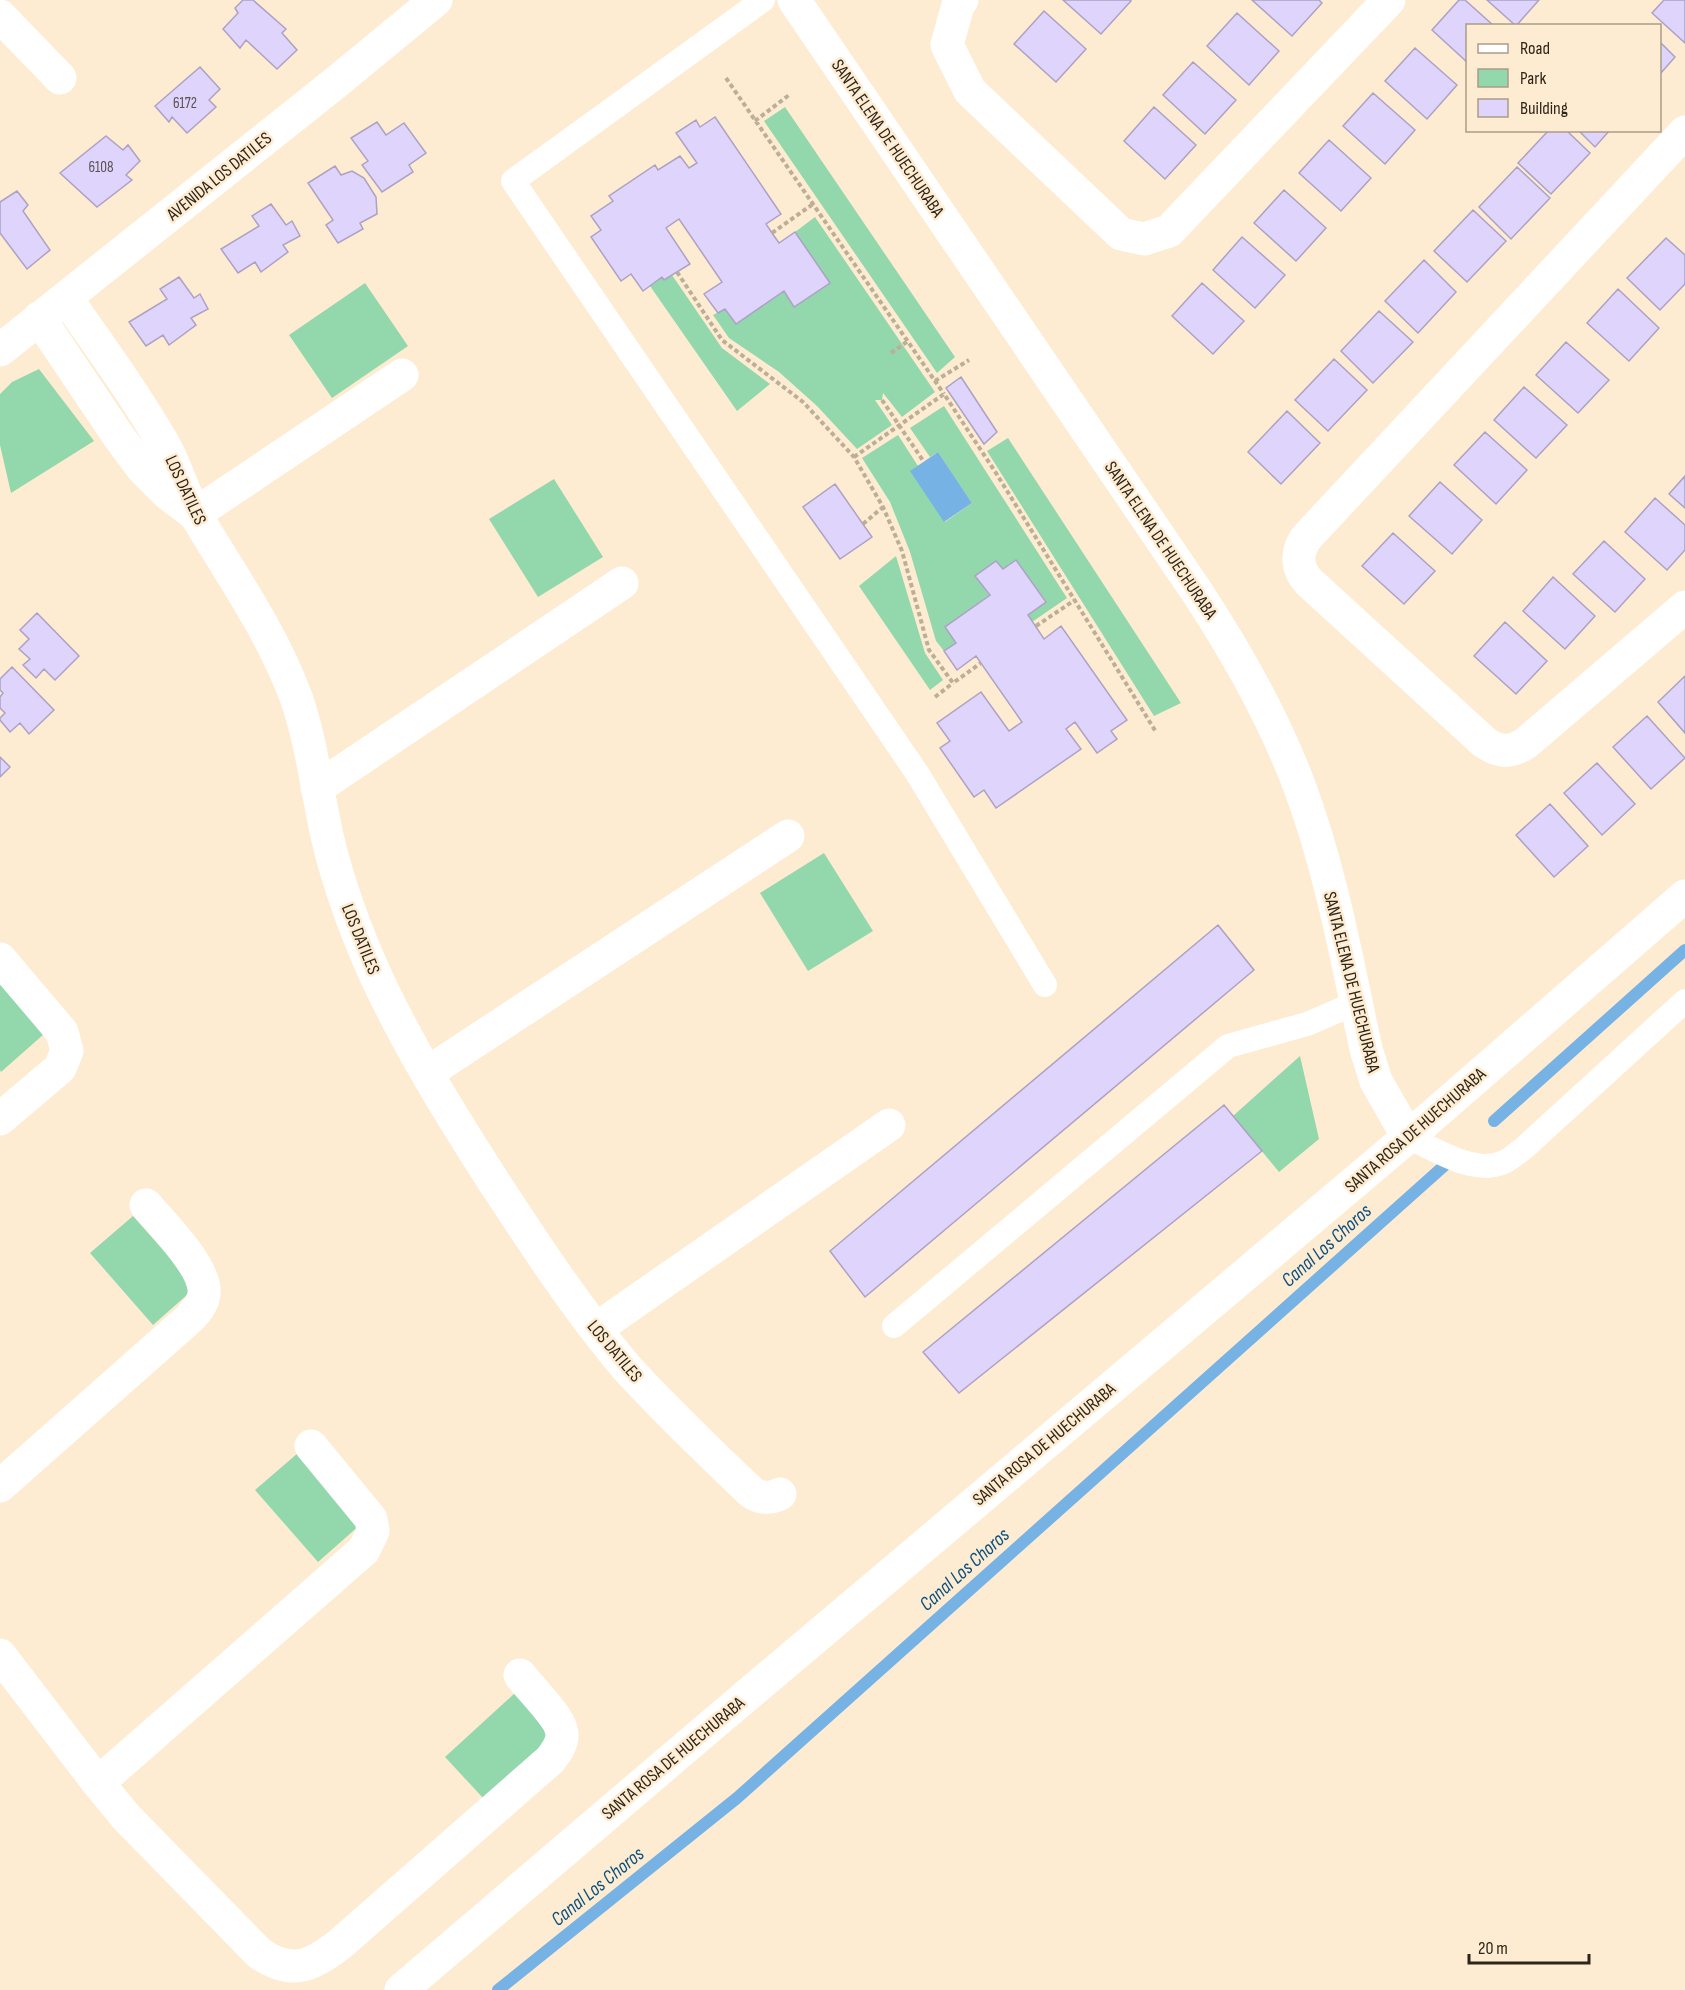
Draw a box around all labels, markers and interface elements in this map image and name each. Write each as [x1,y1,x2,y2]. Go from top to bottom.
legend [1466,24,1661,132]
text: Road [1520,38,1550,59]
street label: SANTA ELENA DE HUECHURABA [827,55,948,221]
text: Park [1520,68,1546,89]
house number: 6172 [173,94,197,113]
text: Building [1520,98,1568,119]
street label: AVENIDA LOS DATILES [162,128,276,226]
house number: 6108 [88,158,114,177]
street label: LOS DATILES [160,452,211,528]
street label: SANTA ELENA DE HUECHURABA [1100,457,1221,623]
street label: SANTA ELENA DE HUECHURABA [1319,890,1384,1075]
street label: LOS DATILES [337,901,384,978]
street label: SANTA ROSA DE HUECHURABA [1341,1063,1490,1197]
water label: Canal Los Choros [1277,1199,1377,1292]
street label: LOS DATILES [583,1316,647,1387]
street label: SANTA ROSA DE HUECHURABA [969,1378,1120,1510]
water label: Canal Los Choros [915,1523,1015,1616]
street label: SANTA ROSA DE HUECHURABA [598,1692,749,1824]
water label: Canal Los Choros [546,1842,649,1932]
scale bar [1469,1927,1589,1965]
text: 20 m [1478,1938,1508,1959]

